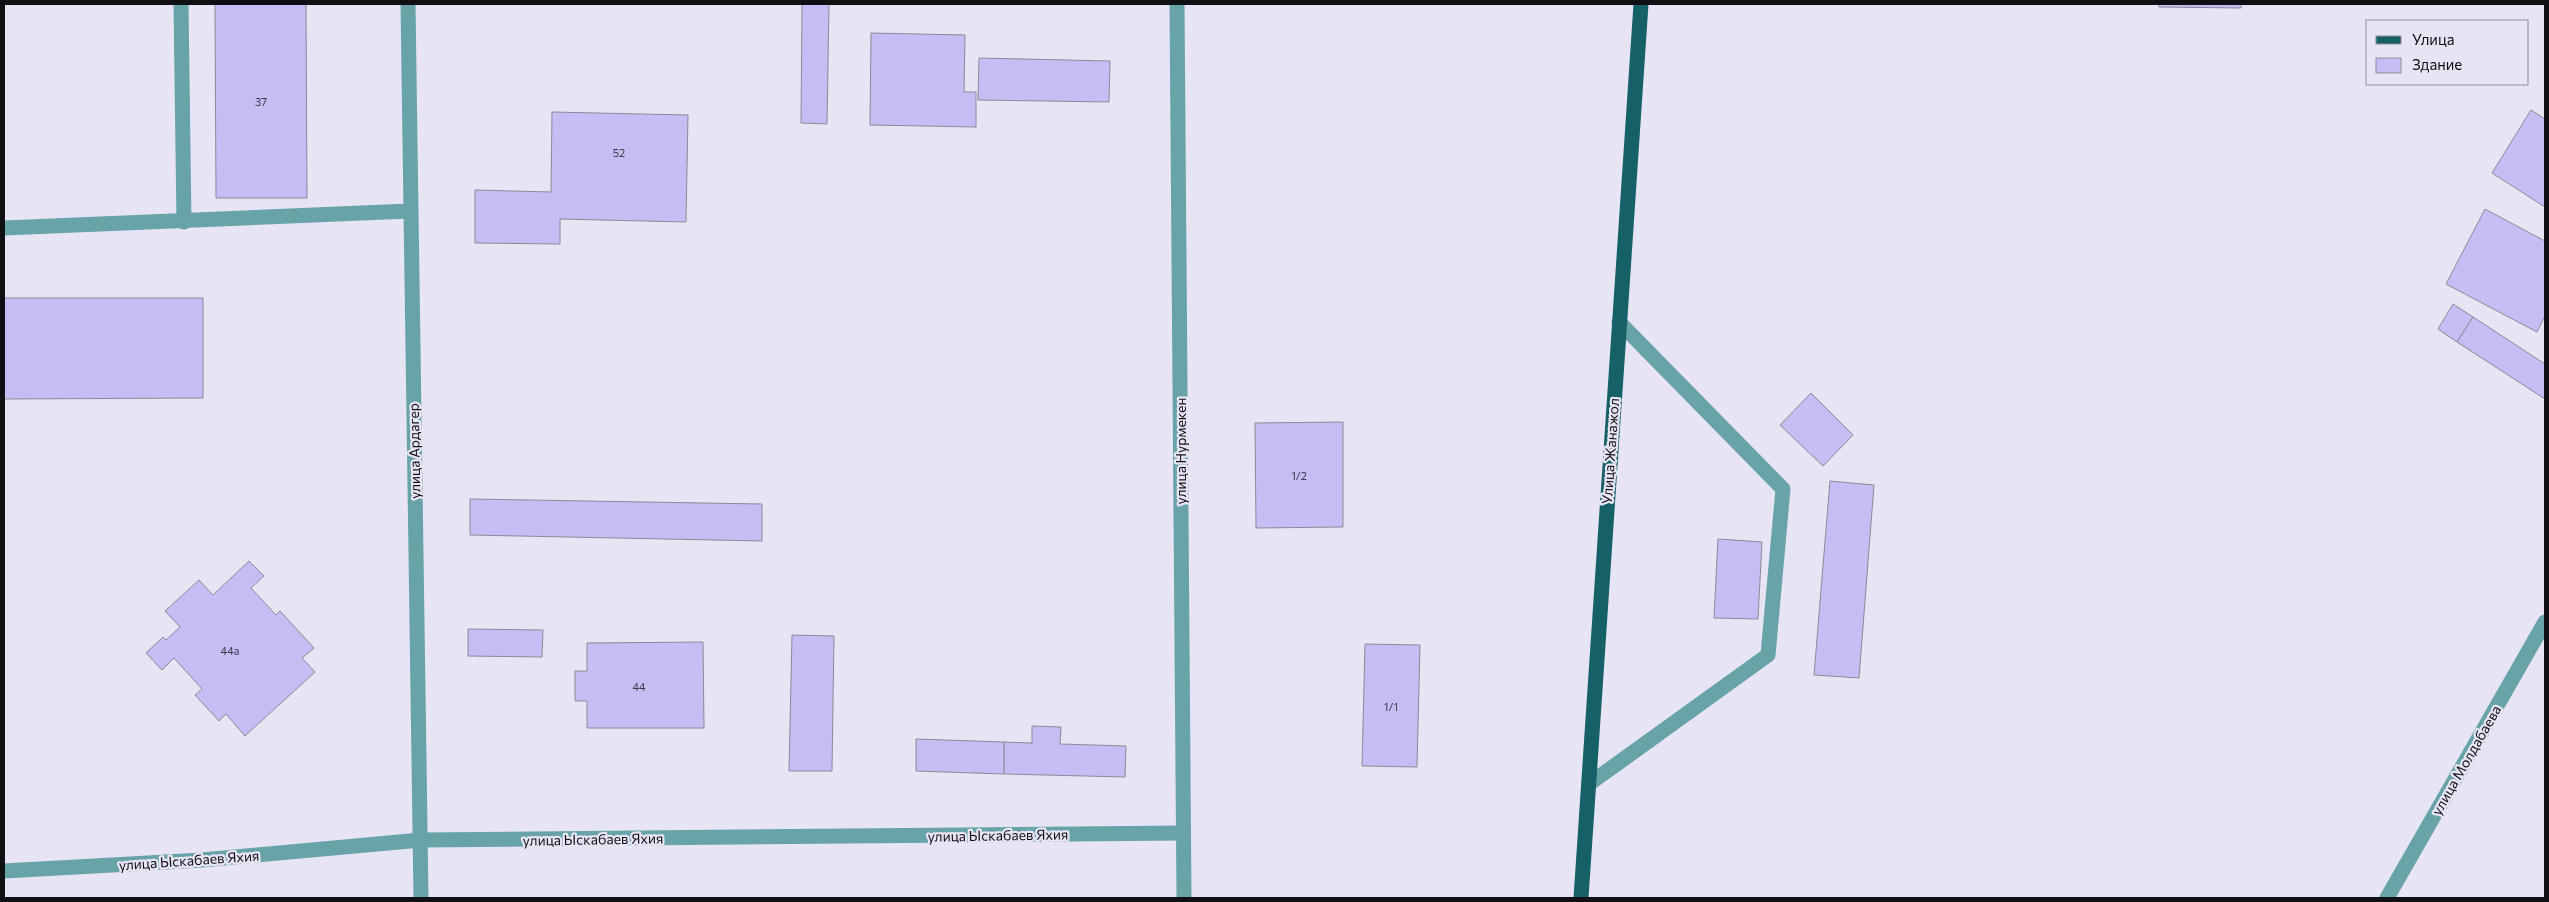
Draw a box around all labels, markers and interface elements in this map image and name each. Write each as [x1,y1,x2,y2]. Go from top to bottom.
legend [2366,20,2529,85]
text: Улица [2412,30,2454,48]
text: Здание [2412,55,2462,73]
house number: 37 [255,95,267,108]
house number: 52 [613,146,625,159]
street label: Улица Жанажол [1598,397,1622,505]
street label: улица Нурмекен [1172,398,1189,504]
street label: улица Ардагер [405,403,423,499]
house number: 1/2 [1291,469,1307,482]
house number: 44а [221,644,239,657]
house number: 44 [632,680,646,693]
house number: 1/1 [1384,700,1398,713]
street label: улица Молдабаева [2428,702,2504,818]
street label: улица Ыскабаев Яхия [928,825,1068,845]
street label: улица Ыскабаев Яхия [523,829,663,849]
street label: улица Ыскабаев Яхия [118,847,260,873]

